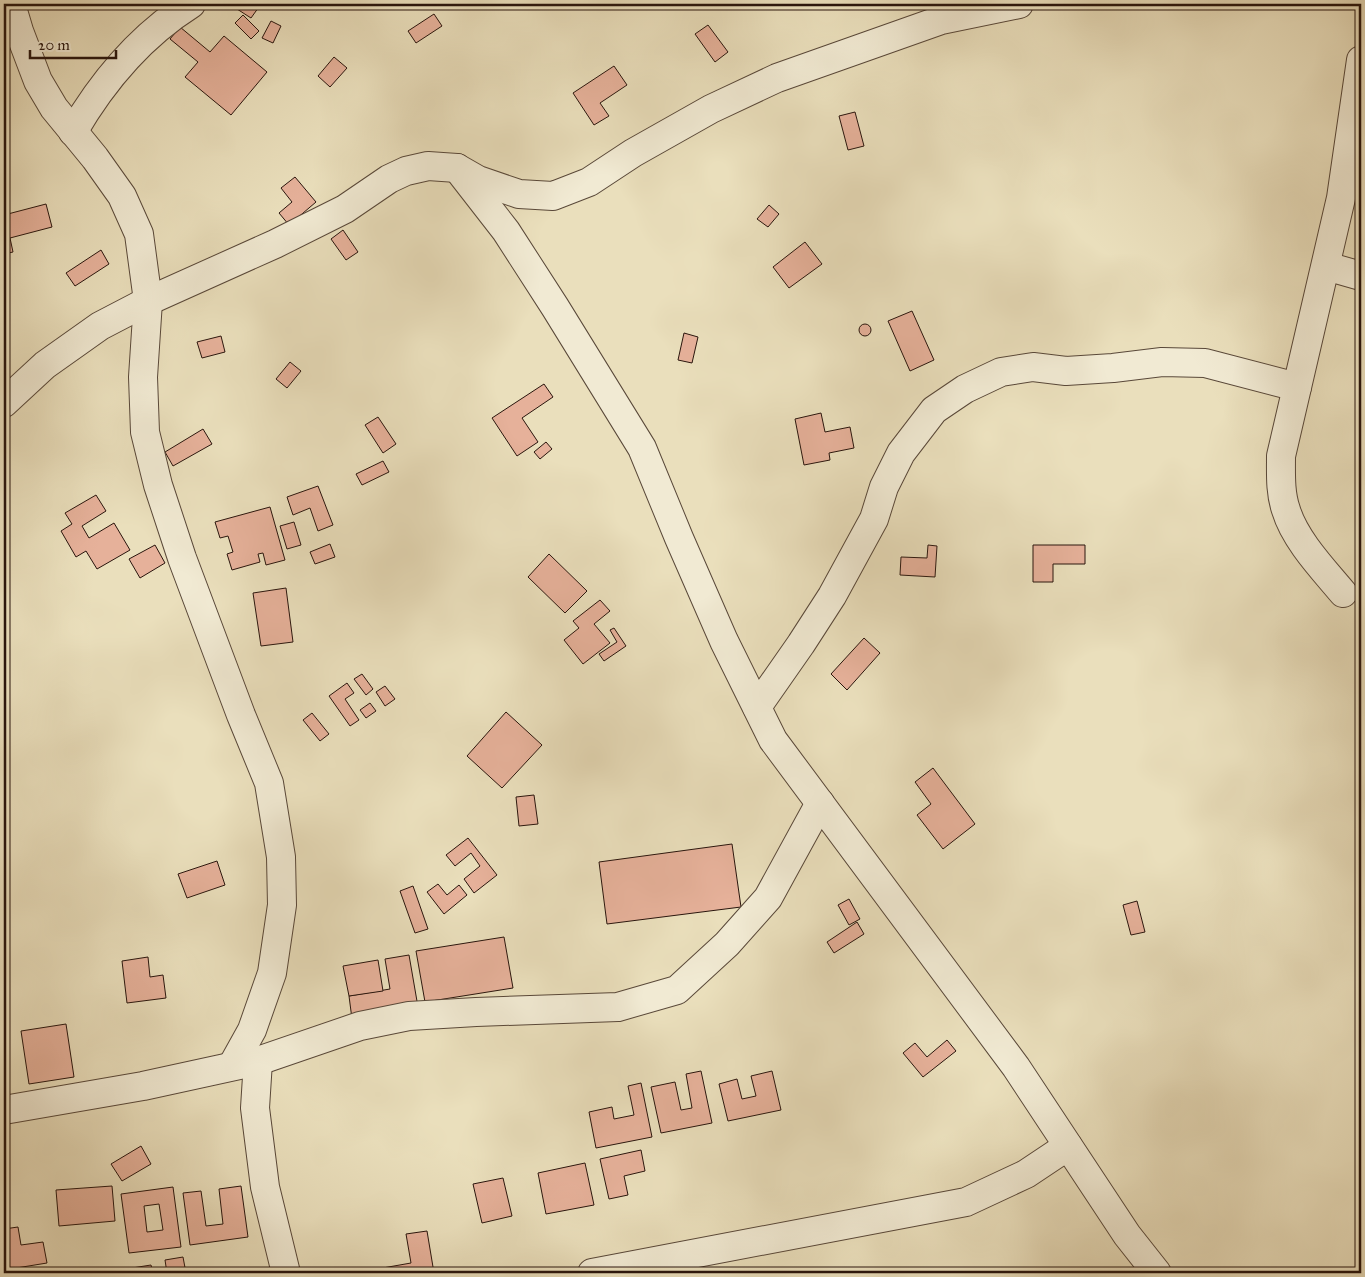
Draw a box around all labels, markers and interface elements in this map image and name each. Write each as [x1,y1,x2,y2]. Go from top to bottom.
scale bar [30,28,116,60]
text: 20 m [38,36,70,54]

